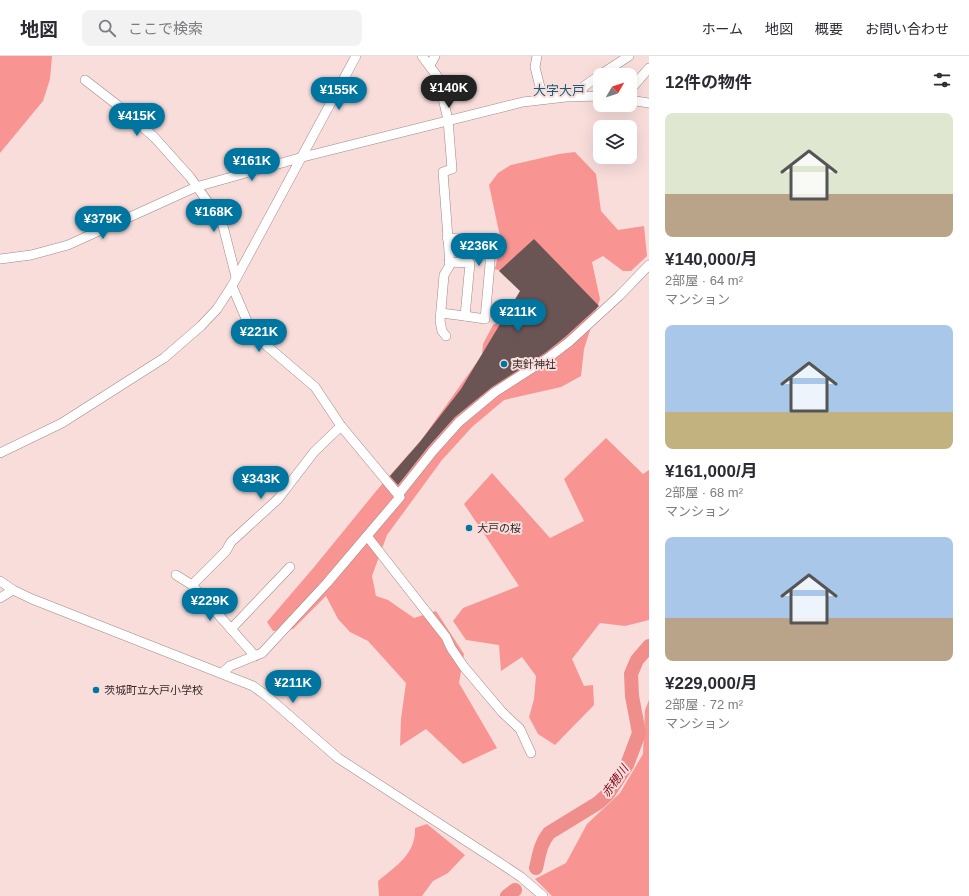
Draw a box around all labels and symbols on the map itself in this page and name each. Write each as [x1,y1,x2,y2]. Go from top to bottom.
north arrow [593,68,637,112]
pin: ¥140K [421,75,477,109]
pin: ¥155K [311,77,367,111]
district label: 大字大戸 [533,83,585,98]
pin: ¥415K [109,103,165,137]
pin: ¥161K [224,148,280,182]
pin: ¥168K [186,199,242,233]
pin: ¥379K [75,206,131,240]
pin: ¥236K [451,233,507,267]
pin: ¥211K [490,299,546,333]
pin: ¥221K [231,319,287,353]
place label: 夷針神社 [512,358,556,370]
marker: 夷針神社 [499,359,509,369]
pin: ¥343K [233,466,289,500]
place label: 大戸の桜 [477,522,521,534]
marker: 大戸の桜 [464,523,474,533]
pin: ¥229K [182,588,238,622]
pin: ¥211K [265,670,321,704]
place label: 茨城町立大戸小学校 [104,684,203,696]
marker: 茨城町立大戸小学校 [91,685,101,695]
water label: 赤穂川 [599,761,632,800]

